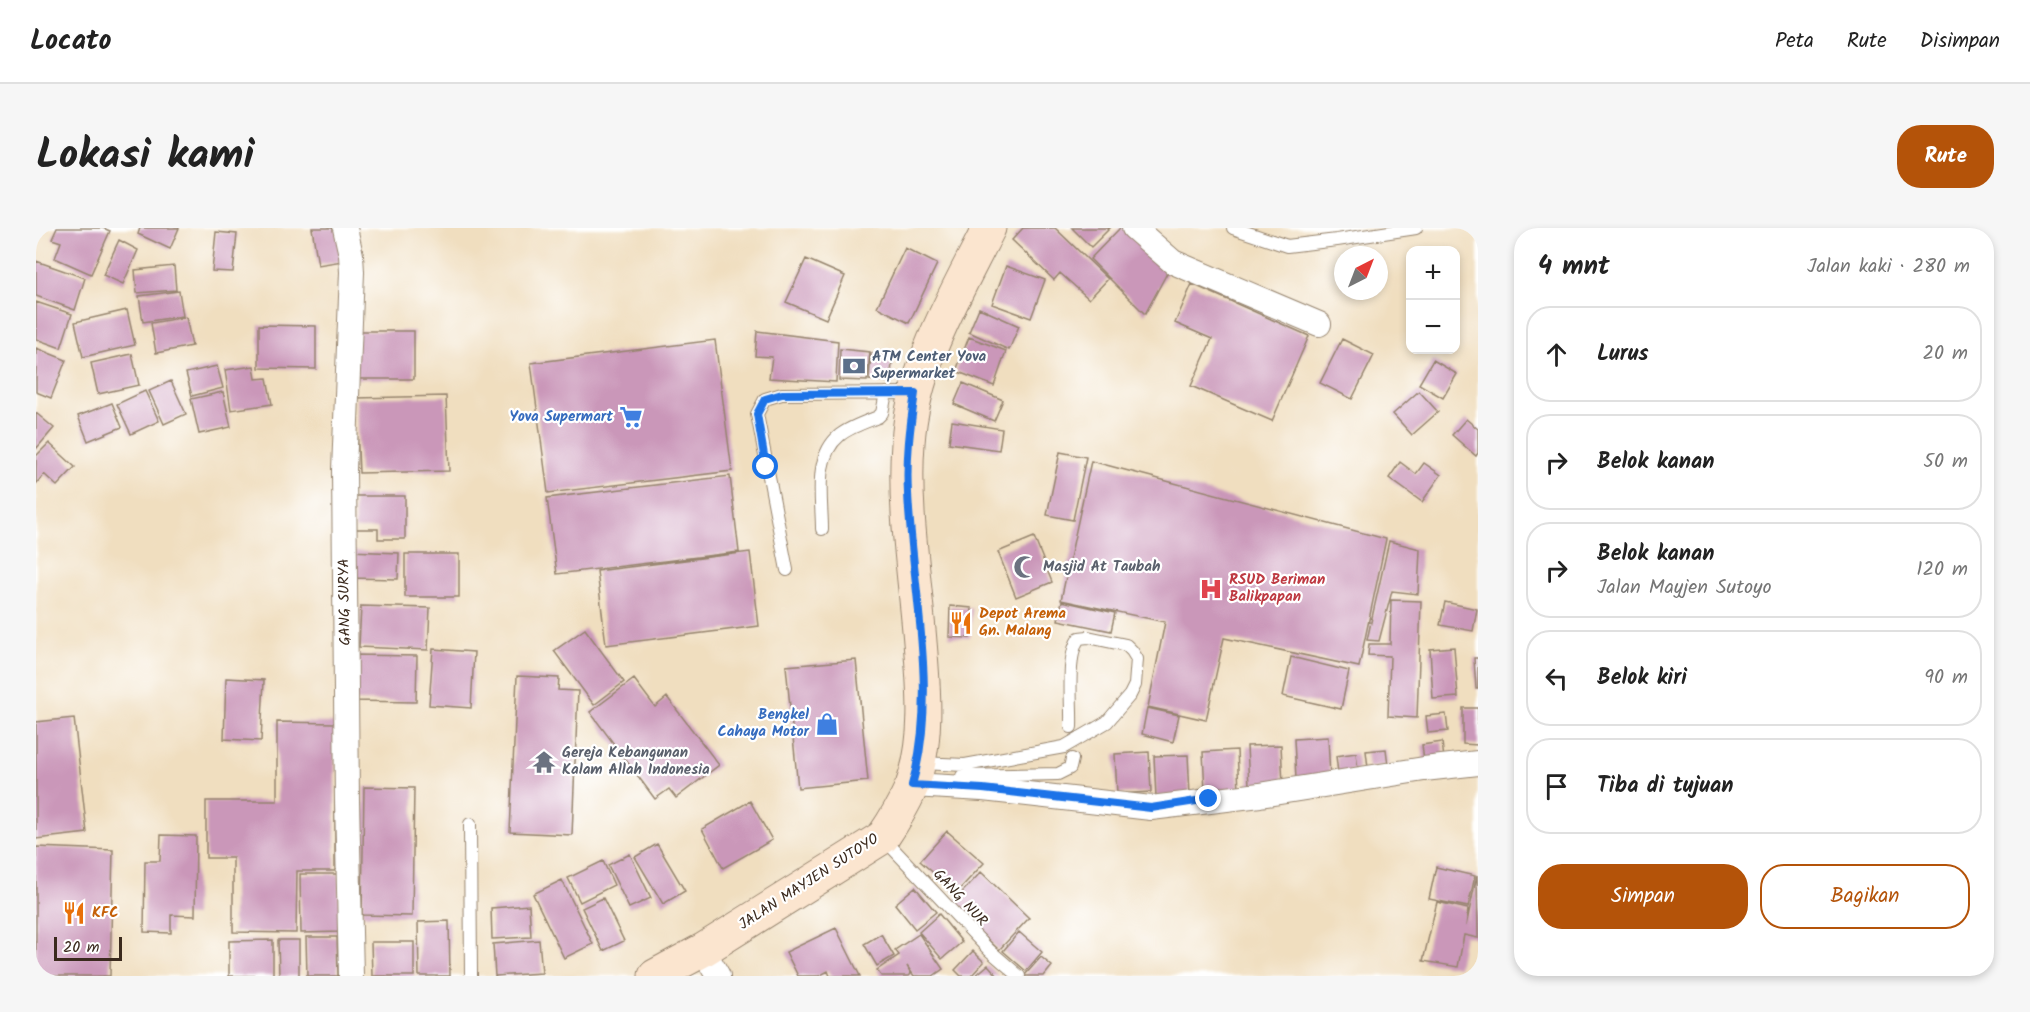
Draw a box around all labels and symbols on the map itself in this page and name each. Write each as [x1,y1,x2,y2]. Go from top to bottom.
north arrow [1334,246,1388,300]
place label: ATM Center Yova Supermarket [872,345,986,386]
bank icon: ATM Center Yova Supermarket [841,353,867,379]
supermarket icon: Yova Supermart [618,404,644,430]
place label: Yova Supermart [509,405,613,429]
route start [752,453,778,479]
mosque icon: Masjid At Taubah [1012,554,1038,580]
place label: Masjid At Taubah [1043,555,1160,579]
street label: GANG SURYA [332,558,358,646]
place label: RSUD Beriman Balikpapan [1229,568,1325,609]
hospital icon: RSUD Beriman Balikpapan [1198,576,1224,602]
place label: Depot Arema Gn. Malang [979,602,1066,643]
restaurant icon: Depot Arema Gn. Malang [948,610,974,636]
place label: Bengkel Cahaya Motor [718,703,810,744]
shop icon: Bengkel Cahaya Motor [814,711,840,737]
place label: Gereja Kebangunan Kalam Allah Indonesia [562,741,710,782]
temple icon: Gereja Kebangunan Kalam Allah Indonesia [531,749,557,775]
route end [1195,785,1221,811]
street label: JALAN MAYJEN SUTOYO [734,828,884,936]
street label: GANG NUR [927,864,993,933]
restaurant icon: KFC [61,900,87,926]
place label: KFC [92,901,118,925]
scale bar [54,934,122,962]

